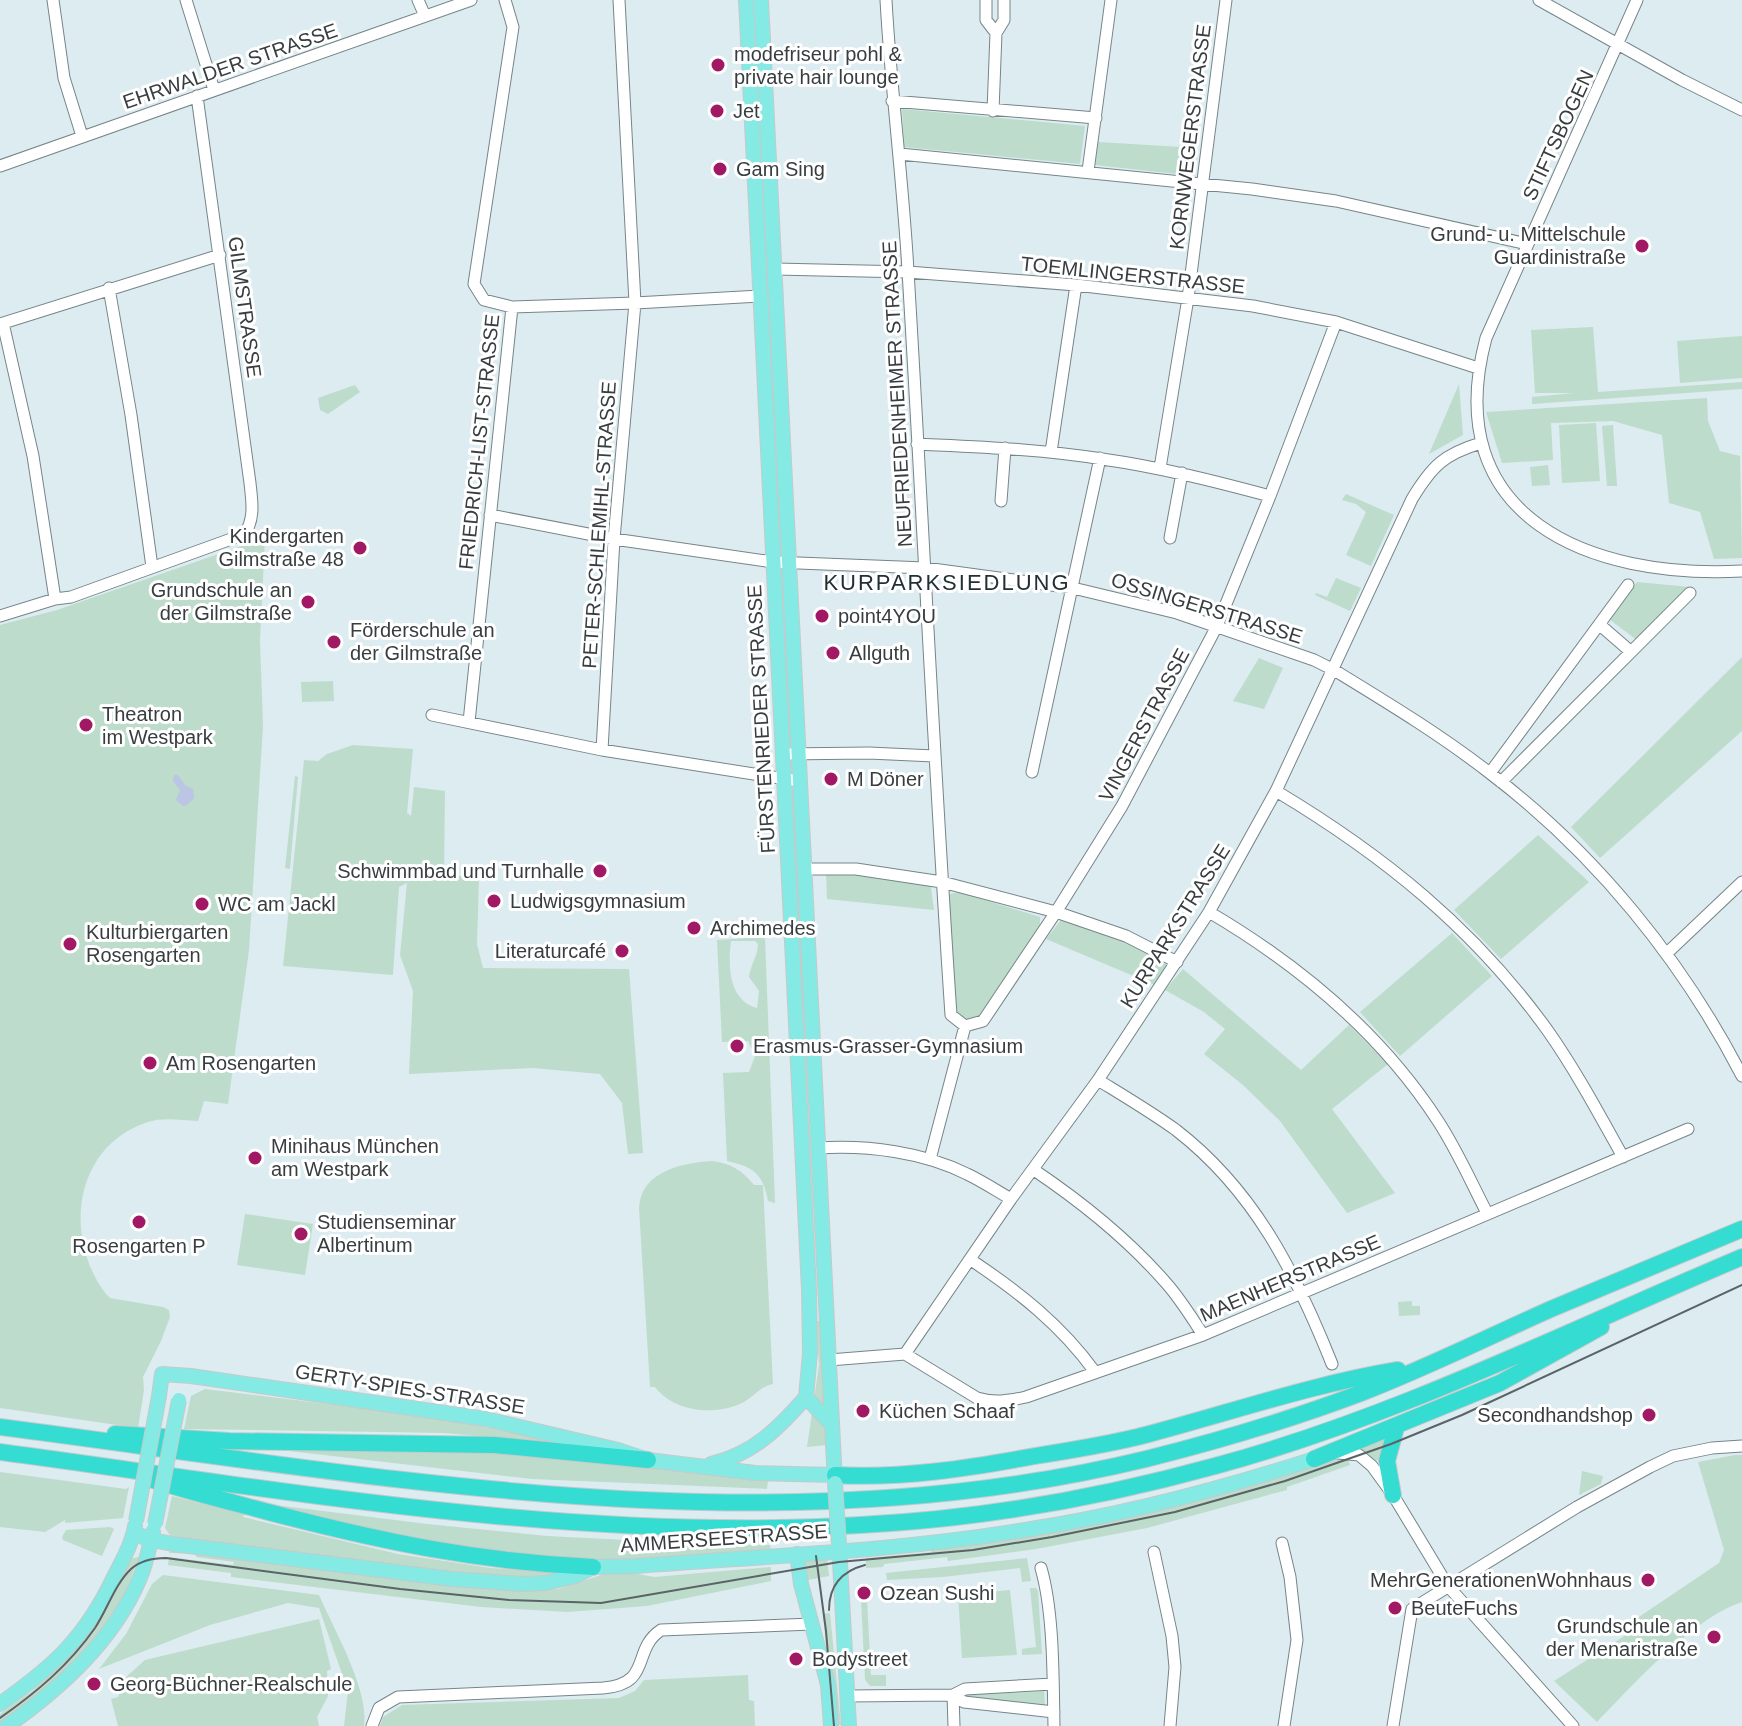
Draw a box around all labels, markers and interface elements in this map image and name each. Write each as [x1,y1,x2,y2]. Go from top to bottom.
street label: EHRWALDER STRASSE [120,19,340,113]
street label: KORNWEGERSTRASSE [1165,23,1215,251]
place label: modefriseur pohl & private hair lounge [734,43,903,88]
marker: modefriseur pohl & private hair lounge [709,56,727,74]
street label: STIFTSBOGEN [1518,66,1598,204]
place label: Jet [733,100,760,122]
marker: Jet [708,102,726,120]
place label: Gam Sing [736,158,825,180]
marker: Gam Sing [711,160,729,178]
place label: Grund- u. Mittelschule Guardinistraße [1430,223,1626,268]
street label: GILMSTRASSE [224,235,266,379]
marker: Grund- u. Mittelschule Guardinistraße [1633,237,1651,255]
street label: NEUFRIEDENHEIMER STRASSE [878,240,916,548]
street label: TOEMLINGERSTRASSE [1020,252,1246,298]
street label: FRIEDRICH-LIST-STRASSE [455,313,503,571]
street label: PETER-SCHLEMIHL-STRASSE [578,381,620,669]
place label: Kindergarten Gilmstraße 48 [218,525,344,570]
marker: Kindergarten Gilmstraße 48 [351,539,369,557]
street label: OSSINGERSTRASSE [1109,568,1305,648]
district label: KURPARKSIEDLUNG [823,570,1071,595]
place label: Grundschule an der Gilmstraße [151,579,292,624]
street label: FÜRSTENRIEDER STRASSE [743,584,779,854]
marker: Grundschule an der Gilmstraße [299,593,317,611]
place label: point4YOU [838,605,936,627]
marker: point4YOU [813,607,831,625]
place label: Förderschule an der Gilmstraße [350,619,495,664]
marker: Förderschule an der Gilmstraße [325,633,343,651]
place label: Allguth [849,642,910,664]
marker: Allguth [824,644,842,662]
street label: VINGERSTRASSE [1094,645,1194,805]
place label: Theatron im Westpark [102,703,214,748]
marker: Theatron im Westpark [77,716,95,734]
place label: M Döner [847,768,924,790]
marker: M Döner [822,770,840,788]
street label: KURPARKSTRASSE [1116,840,1234,1012]
place label: Schwimmbad und Turnhalle [337,860,584,882]
marker: Schwimmbad und Turnhalle [591,862,609,880]
place label: Ludwigsgymnasium [510,890,686,912]
marker: Ludwigsgymnasium [485,892,503,910]
place label: WC am Jackl [218,893,336,915]
marker: WC am Jackl [193,895,211,913]
place label: Archimedes [710,917,816,939]
marker: Archimedes [685,919,703,937]
place label: Kulturbiergarten Rosengarten [86,921,228,966]
marker: Kulturbiergarten Rosengarten [61,935,79,953]
place label: Literaturcafé [495,940,606,962]
marker: Literaturcafé [613,942,631,960]
place label: Erasmus-Grasser-Gymnasium [753,1035,1023,1057]
marker: Erasmus-Grasser-Gymnasium [728,1037,746,1055]
place label: Am Rosengarten [166,1052,316,1074]
marker: Am Rosengarten [141,1054,159,1072]
place label: Minihaus München am Westpark [271,1135,439,1180]
marker: Minihaus München am Westpark [246,1149,264,1167]
place label: Studienseminar Albertinum [317,1211,456,1256]
marker: Rosengarten P [130,1213,148,1231]
marker: Studienseminar Albertinum [292,1225,310,1243]
street label: MAENHERSTRASSE [1197,1230,1383,1326]
place label: Rosengarten P [72,1235,206,1257]
street label: GERTY-SPIES-STRASSE [294,1360,526,1418]
place label: Küchen Schaaf [879,1400,1015,1422]
marker: Küchen Schaaf [854,1402,872,1420]
place label: Secondhandshop [1477,1404,1633,1426]
marker: Secondhandshop [1640,1406,1658,1424]
street label: AMMERSEESTRASSE [620,1520,828,1556]
place label: MehrGenerationenWohnhaus [1370,1569,1632,1591]
marker: MehrGenerationenWohnhaus [1639,1571,1657,1589]
place label: Ozean Sushi [880,1582,995,1604]
marker: Ozean Sushi [855,1584,873,1602]
place label: BeuteFuchs [1411,1597,1518,1619]
marker: BeuteFuchs [1386,1599,1404,1617]
place label: Grundschule an der Menaristraße [1546,1615,1698,1660]
marker: Grundschule an der Menaristraße [1705,1628,1723,1646]
place label: Bodystreet [812,1648,908,1670]
marker: Bodystreet [787,1650,805,1668]
place label: Georg-Büchner-Realschule [110,1673,352,1695]
marker: Georg-Büchner-Realschule [85,1675,103,1693]

